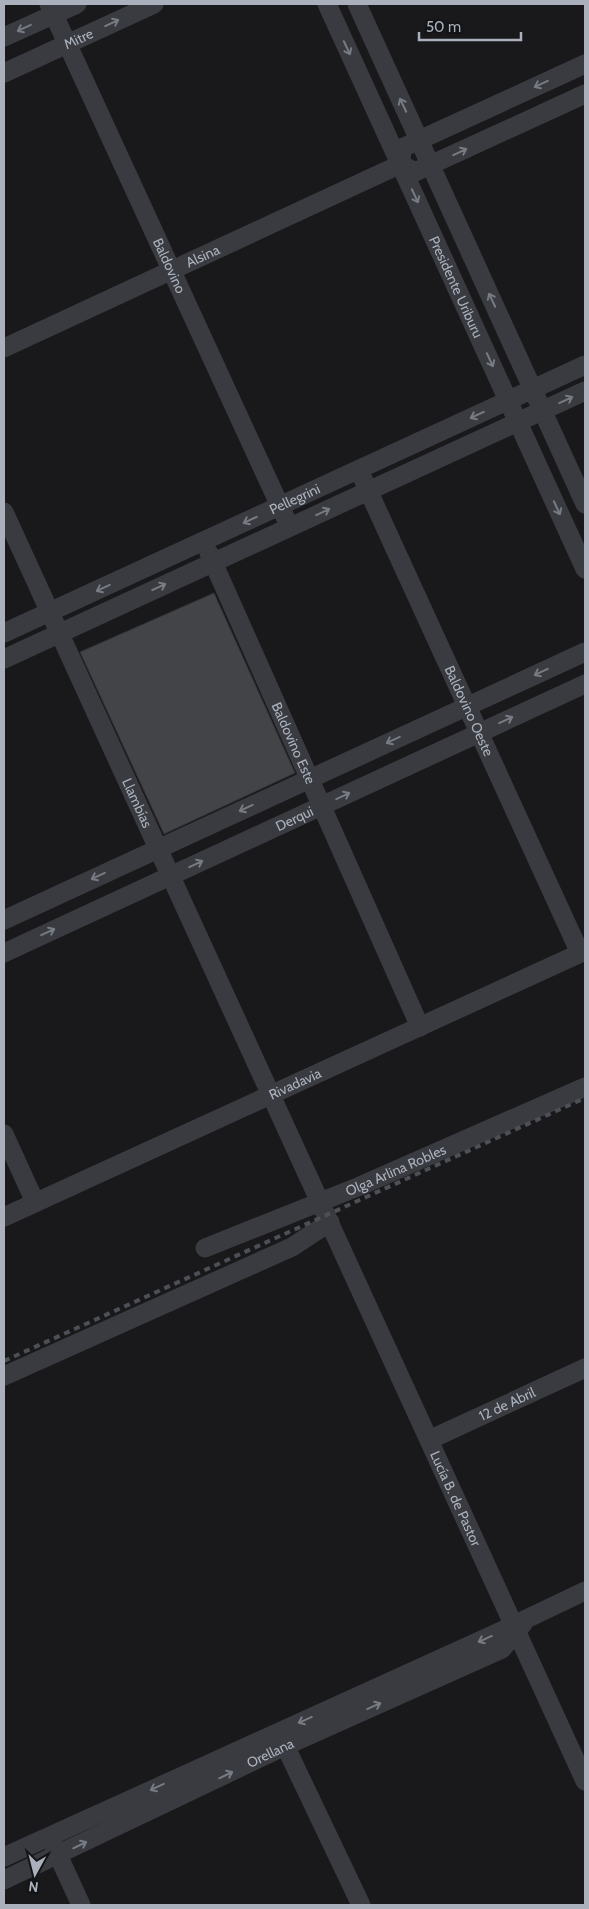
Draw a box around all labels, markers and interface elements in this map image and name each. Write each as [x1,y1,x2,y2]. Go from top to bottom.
scale bar [419,10,522,42]
one-way arrow [104,18,119,27]
text: 50 m [426,18,461,36]
one-way arrow [17,23,32,33]
street label: Mitre [61,24,96,53]
one-way arrow [343,40,353,55]
one-way arrow [534,80,549,89]
one-way arrow [398,98,407,113]
one-way arrow [452,146,467,156]
one-way arrow [411,188,420,203]
street label: Presidente Uriburu [425,233,487,341]
street label: Baldovino [149,235,190,297]
street label: Alsina [183,240,223,271]
one-way arrow [487,293,497,308]
one-way arrow [485,352,495,367]
one-way arrow [558,395,573,404]
one-way arrow [470,411,485,420]
street label: Pellegrini [266,479,323,518]
one-way arrow [552,500,562,515]
one-way arrow [315,507,330,516]
one-way arrow [243,515,258,525]
one-way arrow [151,582,166,592]
one-way arrow [96,583,111,593]
street label: Baldovino Oeste [441,663,498,759]
one-way arrow [534,668,549,678]
street label: Baldovino Este [268,699,320,787]
one-way arrow [498,715,513,725]
one-way arrow [386,736,401,746]
street label: Llambías [118,775,156,831]
one-way arrow [335,791,350,800]
street label: Derqui [273,802,316,835]
one-way arrow [239,804,254,814]
one-way arrow [188,859,203,869]
one-way arrow [91,872,106,882]
one-way arrow [40,927,55,937]
street label: Rivadavia [266,1064,324,1104]
street label: Olga Arlina Robles [343,1140,449,1200]
street label: 12 de Abril [476,1383,539,1425]
street label: Lucía B. de Pastor [426,1448,486,1550]
one-way arrow [478,1634,493,1644]
one-way arrow [366,1701,381,1711]
one-way arrow [297,1715,312,1725]
street label: Orellana [244,1734,297,1772]
one-way arrow [218,1769,233,1779]
one-way arrow [150,1783,165,1793]
one-way arrow [72,1840,87,1850]
north arrow [10,1849,60,1899]
text: N [27,1877,39,1896]

